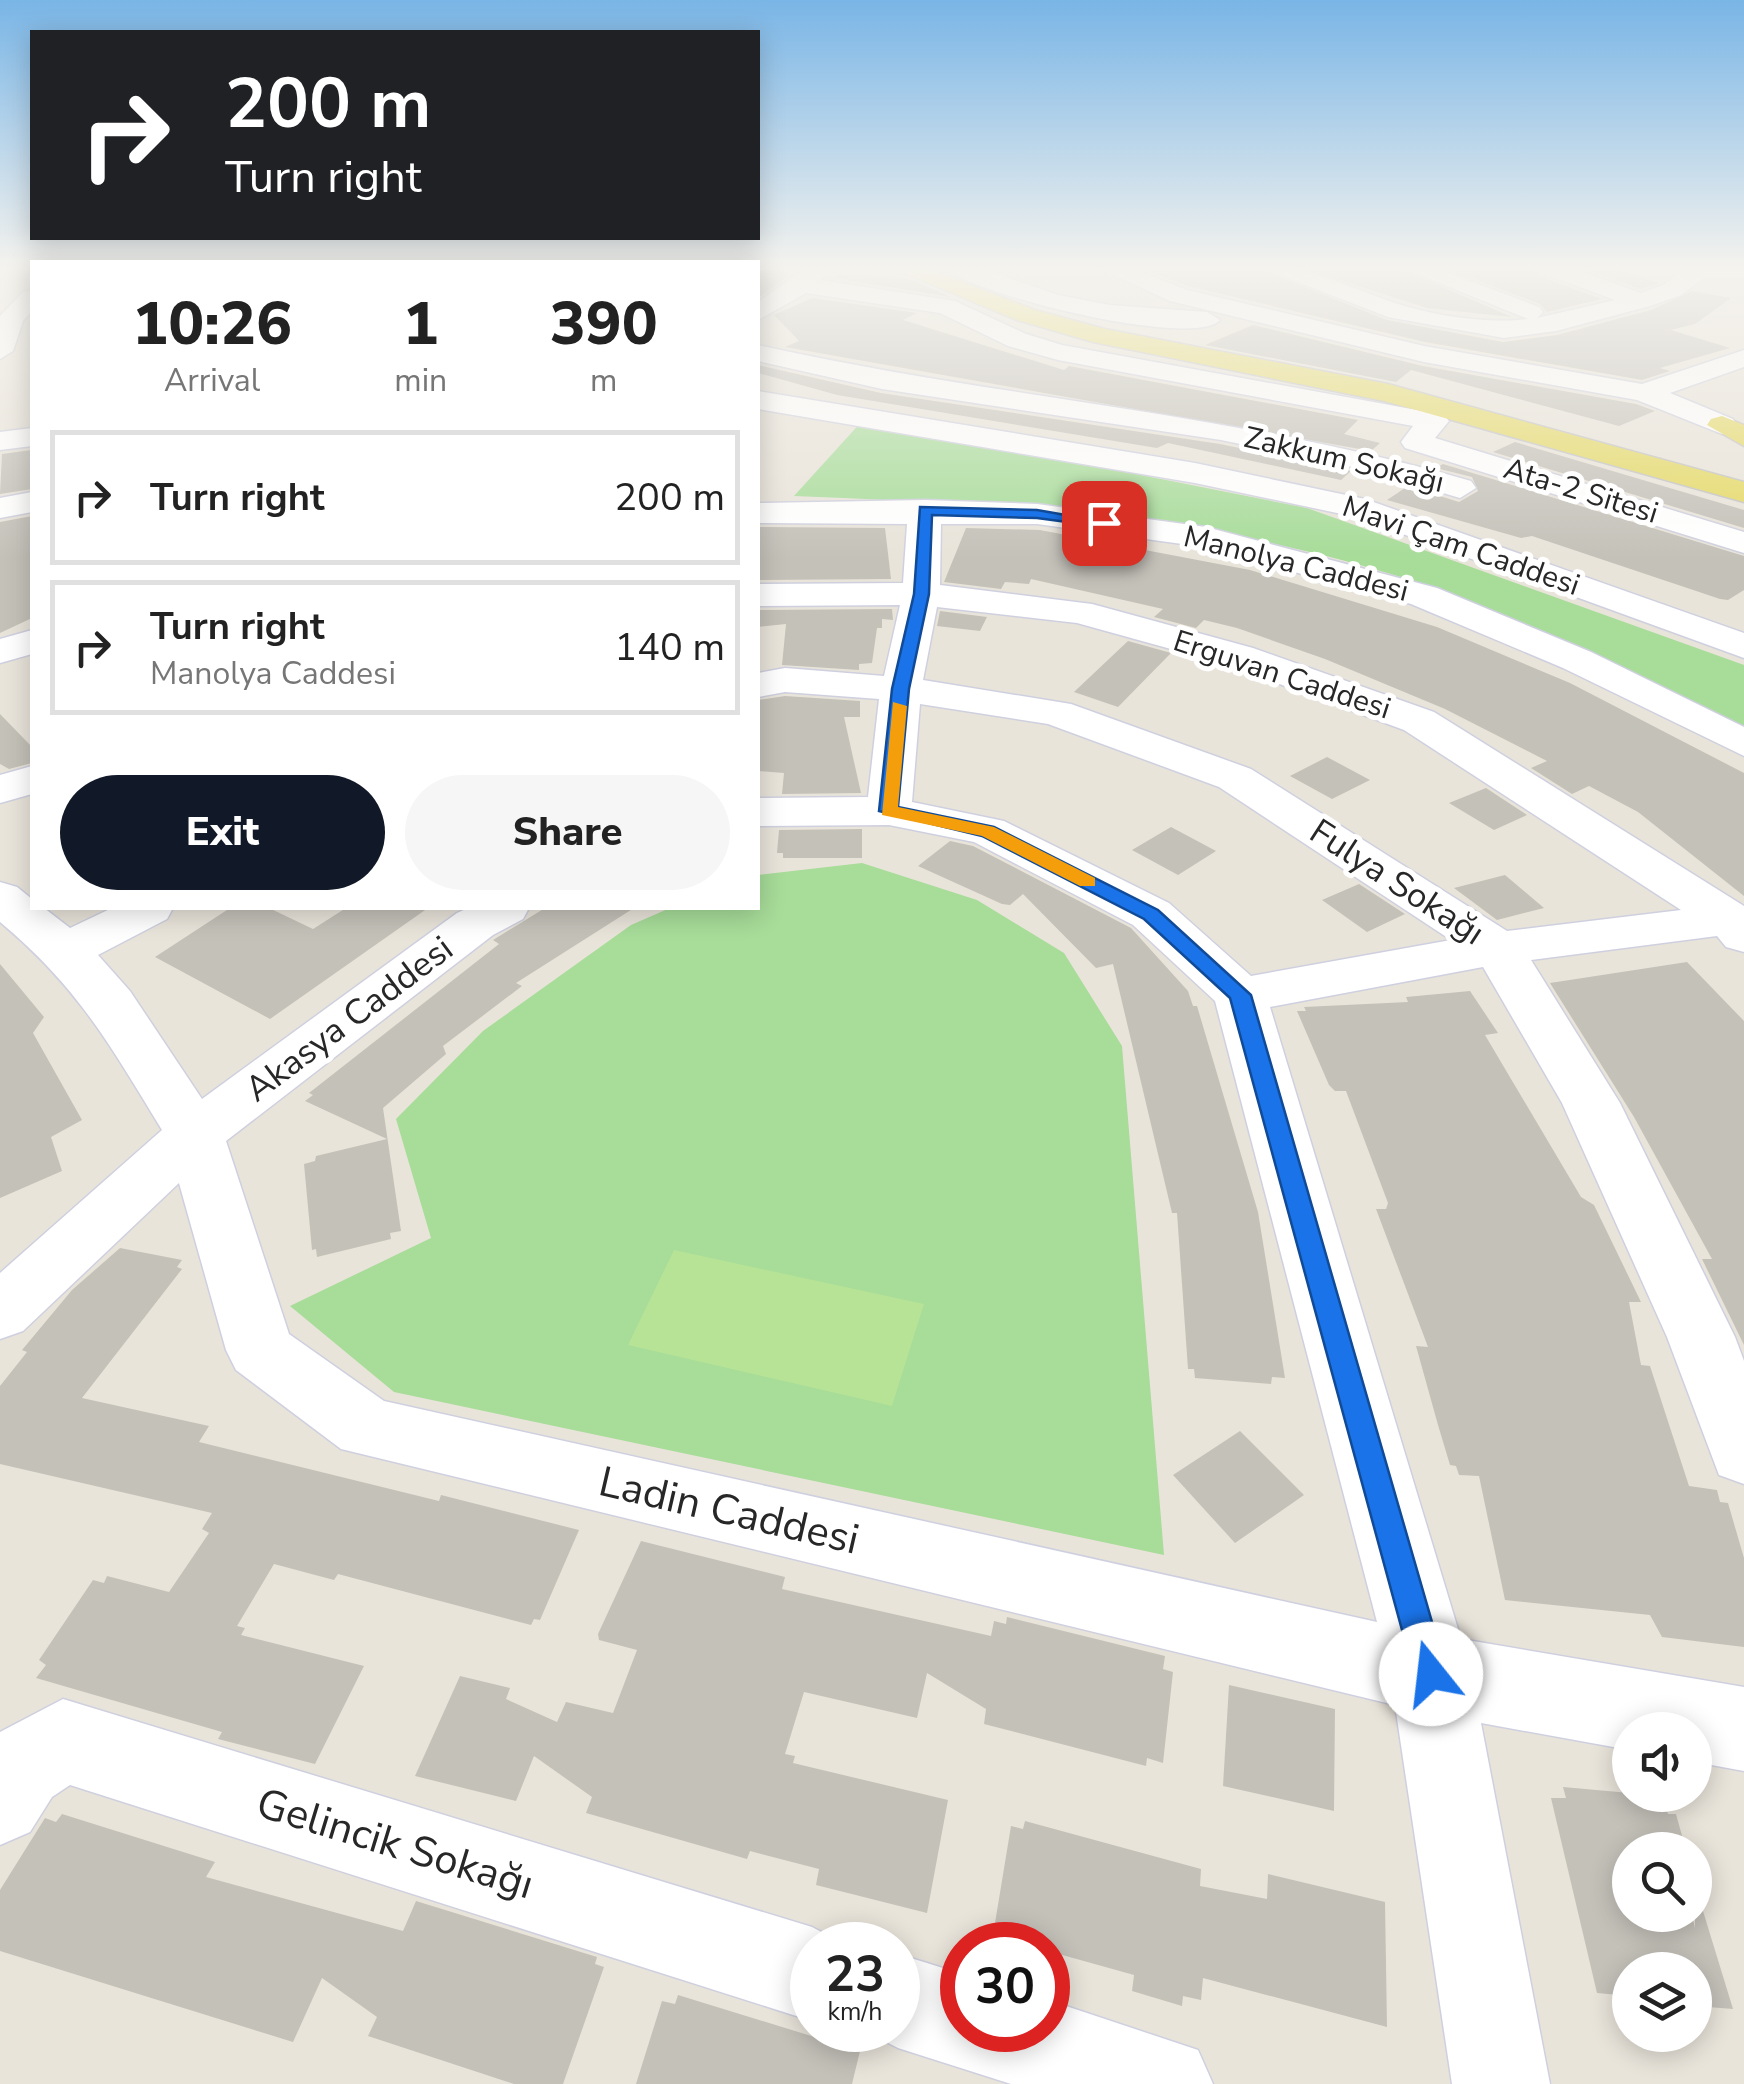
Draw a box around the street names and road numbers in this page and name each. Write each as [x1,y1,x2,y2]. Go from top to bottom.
street label: Zakkum Sokağı [1240,417,1448,503]
street label: Ata-2 Sitesi [1499,448,1663,534]
street label: Mavi Çam Caddesi [1337,486,1585,606]
street label: Manolya Caddesi [1179,516,1413,612]
street label: Erguvan Caddesi [1168,621,1396,729]
street label: Fulya Sokağı [1301,808,1493,956]
street label: Akasya Caddesi [235,925,463,1113]
street label: Ladin Caddesi [593,1453,865,1569]
street label: Gelincik Sokağı [250,1775,540,1913]

